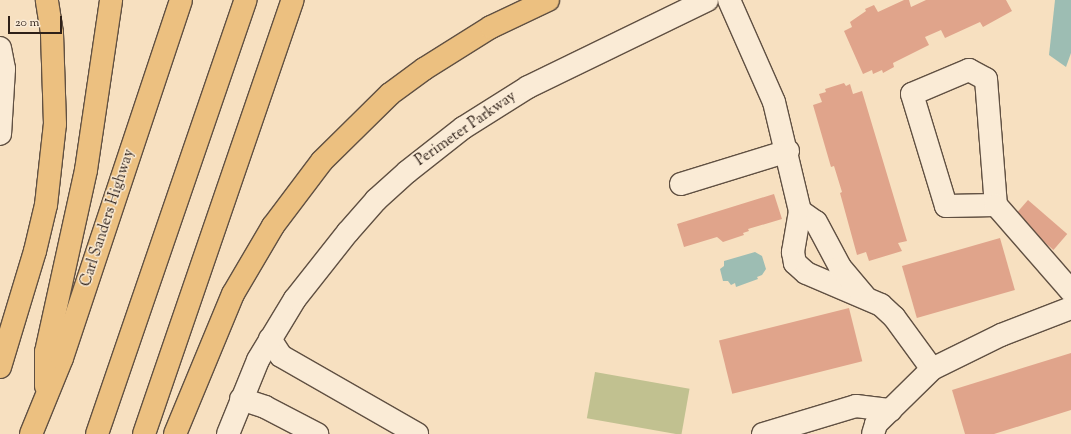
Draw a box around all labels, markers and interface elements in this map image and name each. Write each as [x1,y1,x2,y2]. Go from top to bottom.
scale bar [10,8,64,34]
text: 20 m [15,14,39,32]
street label: Perimeter Parkway [412,88,520,170]
street label: Carl Sanders Highway [77,147,139,289]

